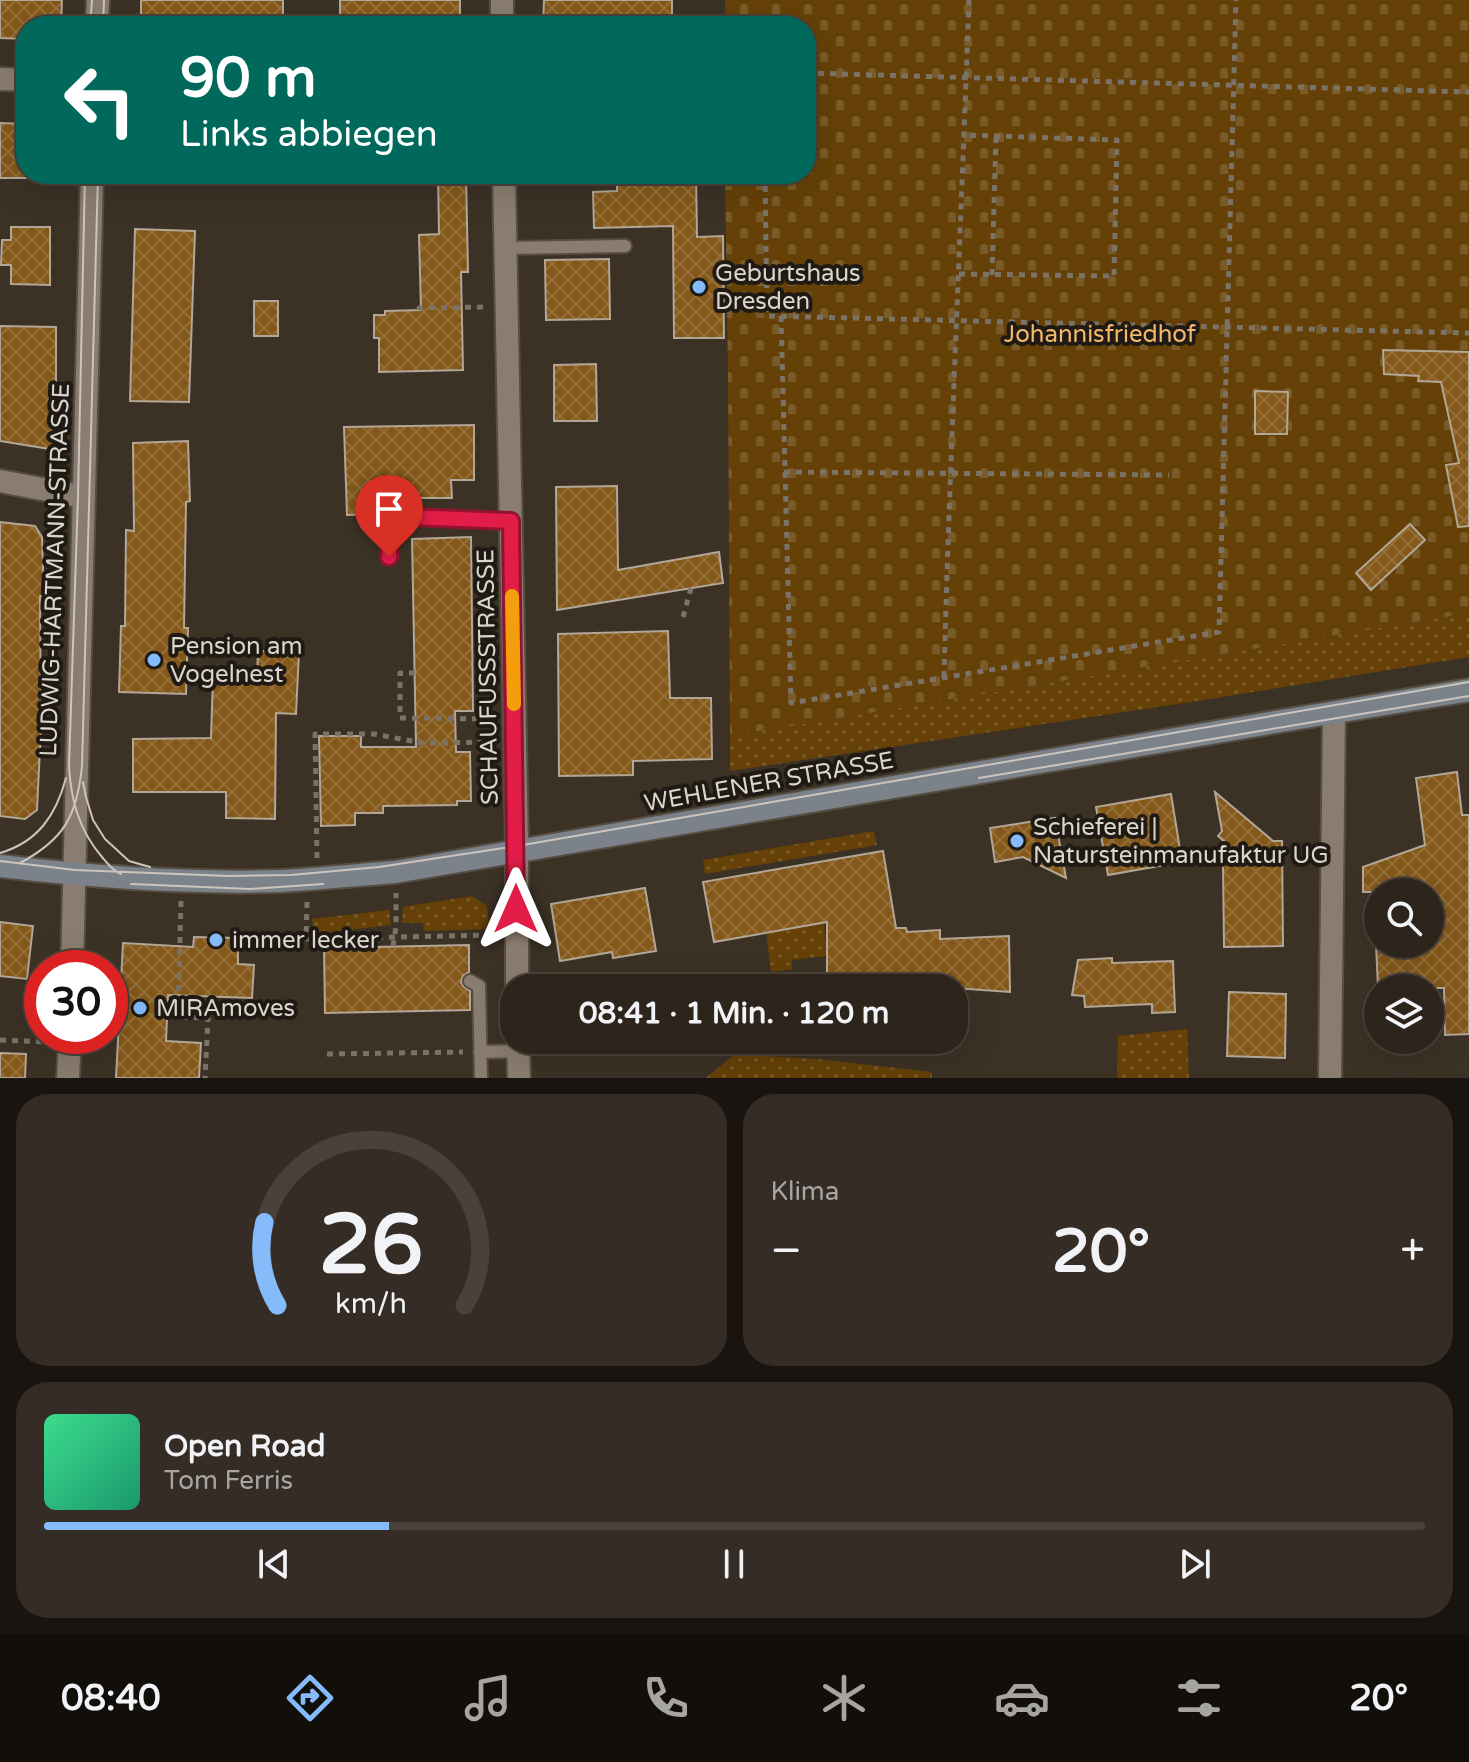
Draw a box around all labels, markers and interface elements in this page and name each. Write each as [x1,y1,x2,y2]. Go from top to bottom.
text: 90 m [180,45,316,112]
icon: left [48,48,152,152]
text: Links abbiegen [180,113,438,156]
place label: Geburtshaus Dresden [715,259,861,316]
marker: Geburtshaus Dresden [690,278,708,296]
park label: Johannisfriedhof [1004,320,1197,349]
street label: LUDWIG-HARTMANN-STRASSE [34,383,76,757]
pin [355,475,423,557]
icon: arrive [367,487,411,531]
street label: SCHAUFUSSSTRASSE [471,549,505,805]
place label: Pension am Vogelnest [170,632,302,689]
marker: Pension am Vogelnest [145,651,163,669]
street label: WEHLENER STRASSE [642,746,896,818]
place label: Schieferei | Natursteinmanufaktur UG [1033,813,1329,870]
marker: Schieferei | Natursteinmanufaktur UG [1008,832,1026,850]
position arrow [474,867,558,951]
map controls [1364,878,1444,1054]
button: search [1364,878,1444,958]
place label: immer lecker [232,926,380,955]
marker: immer lecker [207,931,225,949]
speed limit sign: 30 [24,950,128,1054]
button: layers [1364,974,1444,1054]
place label: MIRAmoves [156,994,295,1023]
text: 08:41 · 1 Min. · 120 m [579,995,889,1032]
marker: MIRAmoves [131,999,149,1017]
text: Klima [771,1176,839,1207]
text: 26 [319,1196,423,1296]
text: 20° [1052,1216,1150,1288]
text: − [771,1225,802,1278]
text: + [1400,1225,1425,1278]
text: km/h [335,1287,407,1321]
text: Open Road [164,1428,325,1465]
text: Tom Ferris [164,1465,293,1496]
icon: previous [252,1542,296,1586]
icon: pause [712,1542,756,1586]
icon: next [1173,1542,1217,1586]
icon: directions [282,1670,338,1726]
icon: music [460,1670,516,1726]
icon: phone [638,1670,694,1726]
icon: climate [816,1670,872,1726]
icon: car [994,1670,1050,1726]
icon: filters [1171,1670,1227,1726]
text: 08:40 [61,1677,161,1720]
text: 20° [1349,1677,1408,1720]

